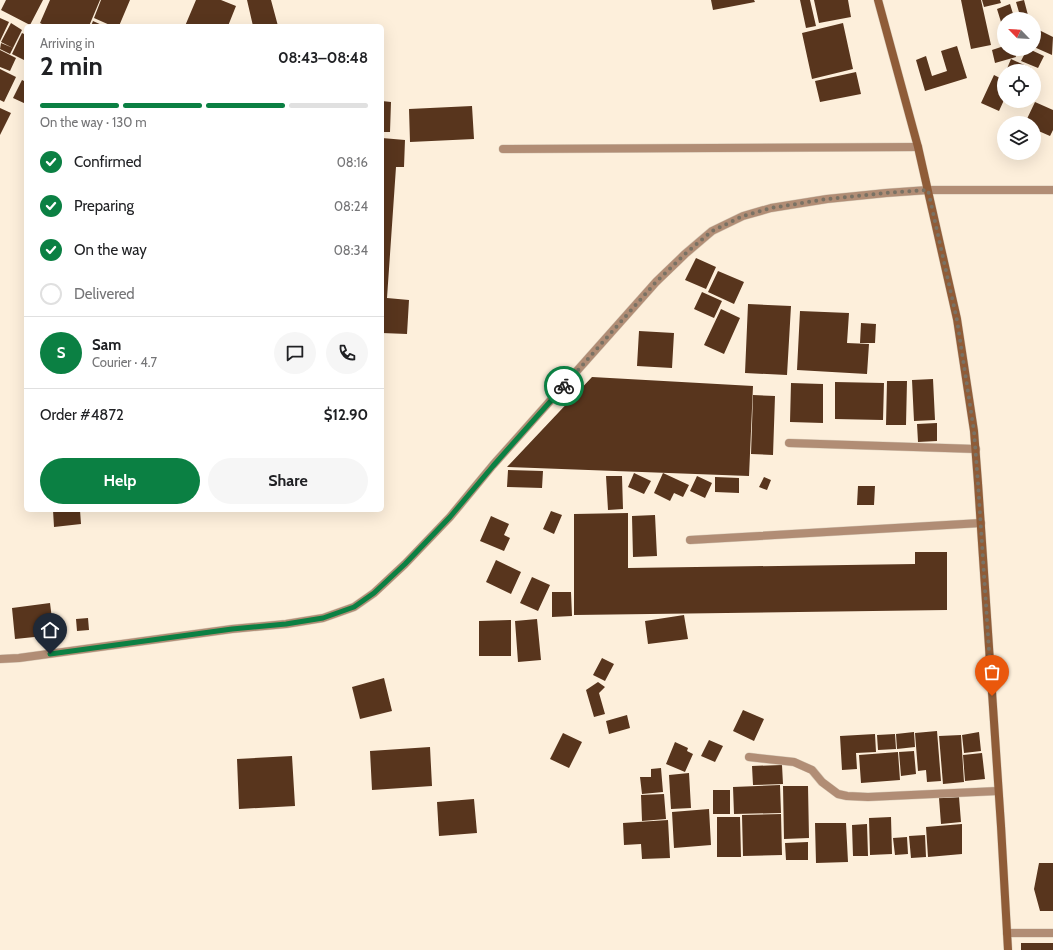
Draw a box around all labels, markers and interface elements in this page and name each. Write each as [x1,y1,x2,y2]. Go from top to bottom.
north arrow [997,12,1041,56]
map controls [997,12,1041,160]
text: Arriving in [40,35,95,51]
text: 08:43–08:48 [278,49,368,67]
text: 2 min [40,50,103,82]
button: locate [997,64,1041,108]
text: On the way · 130 m [40,114,147,130]
button: layers [997,116,1041,160]
icon: check [40,151,62,173]
text: Confirmed [74,153,142,171]
text: 08:16 [337,154,368,170]
icon: check [40,195,62,217]
text: Preparing [74,197,134,215]
text: 08:24 [334,198,368,214]
icon: check [40,239,62,261]
text: On the way [74,241,147,259]
text: 08:34 [334,242,368,258]
text: Delivered [74,285,135,303]
button: chat [274,332,316,374]
button: phone [326,332,368,374]
text: Sam [92,336,121,354]
text: S [57,344,65,362]
text: Courier · 4.7 [92,354,157,370]
courier [544,366,584,406]
icon: bike [553,375,575,397]
text: Order #4872 [40,406,124,424]
text: $12.90 [324,406,368,424]
button: Help [40,458,200,504]
button: Share [208,458,368,504]
pin [33,613,67,654]
icon: home [39,619,61,641]
pin [975,655,1009,696]
icon: bag [981,661,1003,683]

